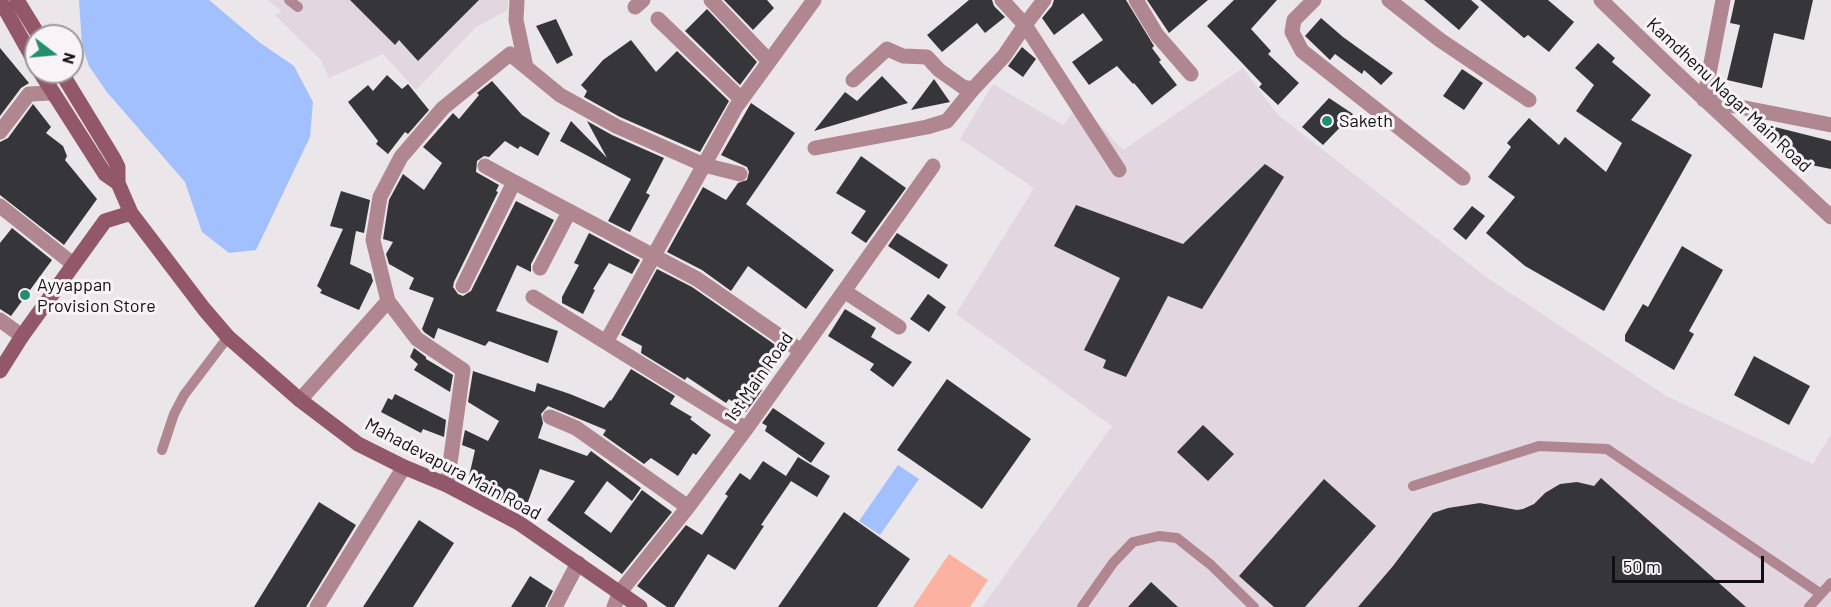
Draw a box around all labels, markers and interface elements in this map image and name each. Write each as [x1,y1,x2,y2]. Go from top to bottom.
street label: Kamdhenu Nagar Main Road [1642,13,1816,177]
north arrow [24,24,84,84]
text: N [59,51,80,66]
place label: Saketh [1339,110,1393,132]
marker: Saketh [1320,114,1334,128]
place label: Ayyappan Provision Store [37,274,156,316]
marker: Ayyappan Provision Store [18,288,32,302]
street label: 1st Main Road [720,328,798,426]
street label: Mahadevapura Main Road [361,413,545,525]
scale bar [1615,544,1766,582]
text: 50 m [1623,555,1661,577]

